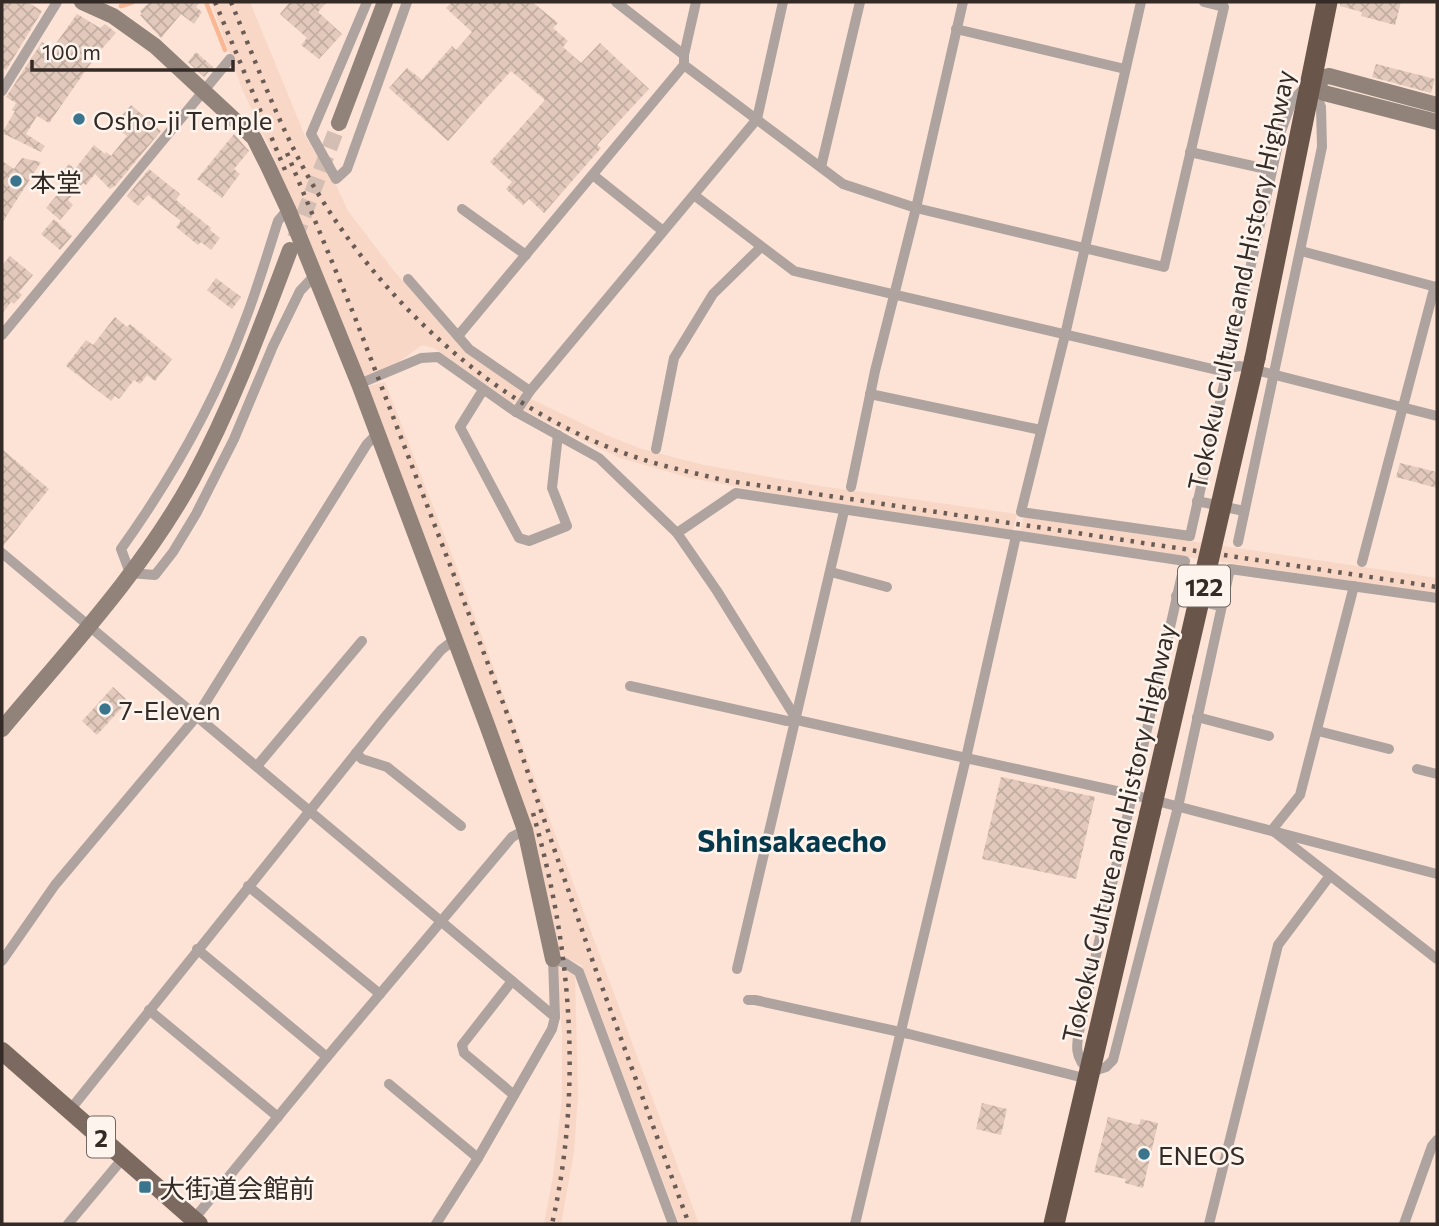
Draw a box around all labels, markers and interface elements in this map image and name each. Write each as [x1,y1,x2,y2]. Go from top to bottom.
scale bar [32,28,233,72]
text: 100 m [42,39,101,64]
street label: Tokoku Culture and History Highway [1180,67,1300,493]
place label: Osho-ji Temple [93,104,273,135]
marker: Osho-ji Temple [71,111,87,127]
place label: 本堂 [30,166,82,197]
marker: 本堂 [8,173,24,189]
road number: 122 [1178,566,1230,606]
street label: Tokoku Culture and History Highway [1055,621,1181,1045]
place label: 7-Eleven [119,694,221,725]
marker: 7-Eleven [97,701,113,717]
district label: Shinsakaecho [697,821,887,858]
road number: 2 [87,1116,115,1157]
place label: ENEOS [1158,1139,1245,1170]
marker: ENEOS [1136,1146,1152,1162]
place label: 大街道会館前 [159,1172,315,1203]
marker: 大街道会館前 [137,1179,153,1195]

